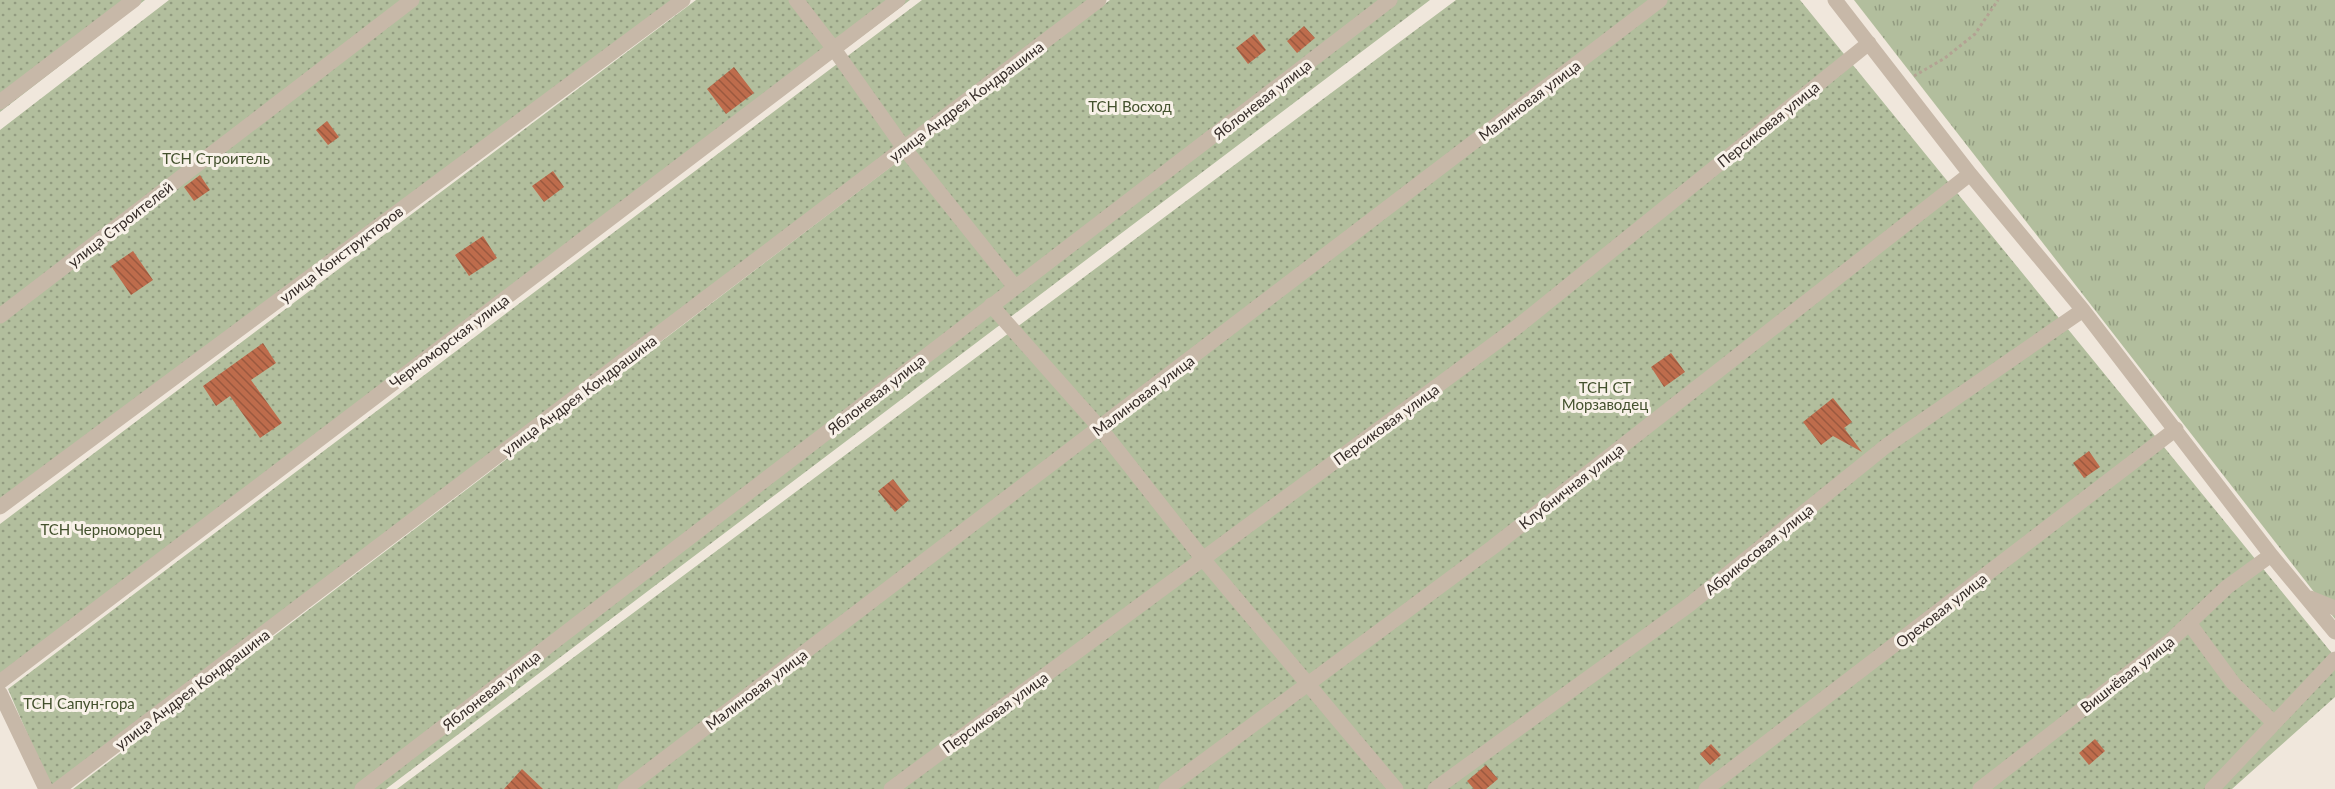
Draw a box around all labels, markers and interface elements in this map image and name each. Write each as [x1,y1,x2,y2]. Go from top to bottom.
street label: улица Андрея Кондрашина [885,37,1047,165]
street label: Яблоневая улица [1209,55,1314,143]
street label: Малиновая улица [1475,56,1583,144]
street label: Персиковая улица [1713,77,1823,171]
park label: ТСН Восход [1088,97,1172,115]
park label: ТСН Строитель [162,149,270,167]
street label: улица Строителей [64,177,176,271]
street label: улица Конструкторов [276,202,406,306]
street label: Черноморская улица [386,290,512,392]
street label: улица Андрея Кондрашина [498,331,660,459]
street label: Яблоневая улица [823,350,928,438]
street label: Малиновая улица [1089,351,1197,439]
park label: ТСН СТ Морзаводец [1562,378,1648,413]
street label: Персиковая улица [1330,380,1442,468]
street label: Клубничная улица [1515,439,1627,533]
street label: Абрикосовая улица [1701,500,1817,598]
park label: ТСН Черноморец [40,520,162,538]
street label: Ореховая улица [1892,569,1990,651]
street label: улица Андрея Кондрашина [111,625,273,753]
street label: Вишнёвая улица [2077,632,2177,716]
street label: Малиновая улица [702,645,810,733]
street label: Яблоневая улица [438,646,543,734]
street label: Персиковая улица [939,668,1051,756]
park label: ТСН Сапун-гора [23,694,135,712]

